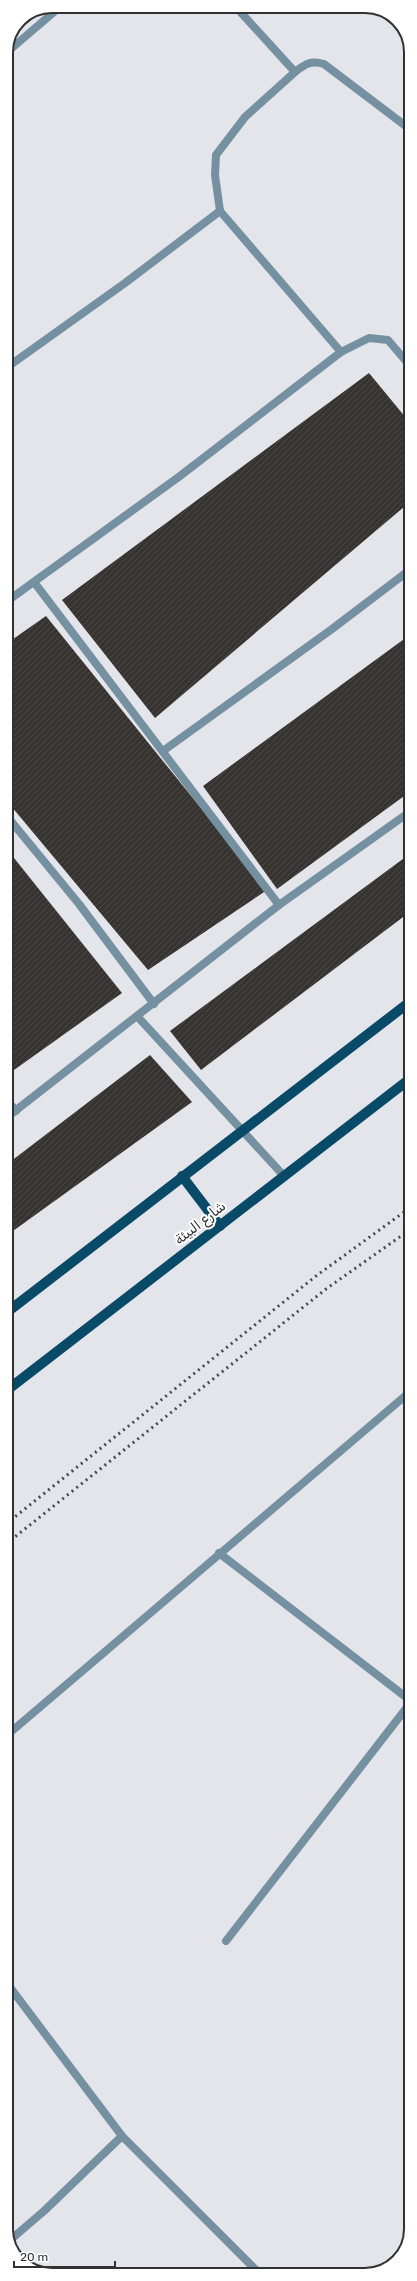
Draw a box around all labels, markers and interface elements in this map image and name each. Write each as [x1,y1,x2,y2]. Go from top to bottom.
street label: شارع البيئة [171,1198,230,1250]
scale bar [14,2243,115,2269]
text: 20 m [20,2250,48,2264]

